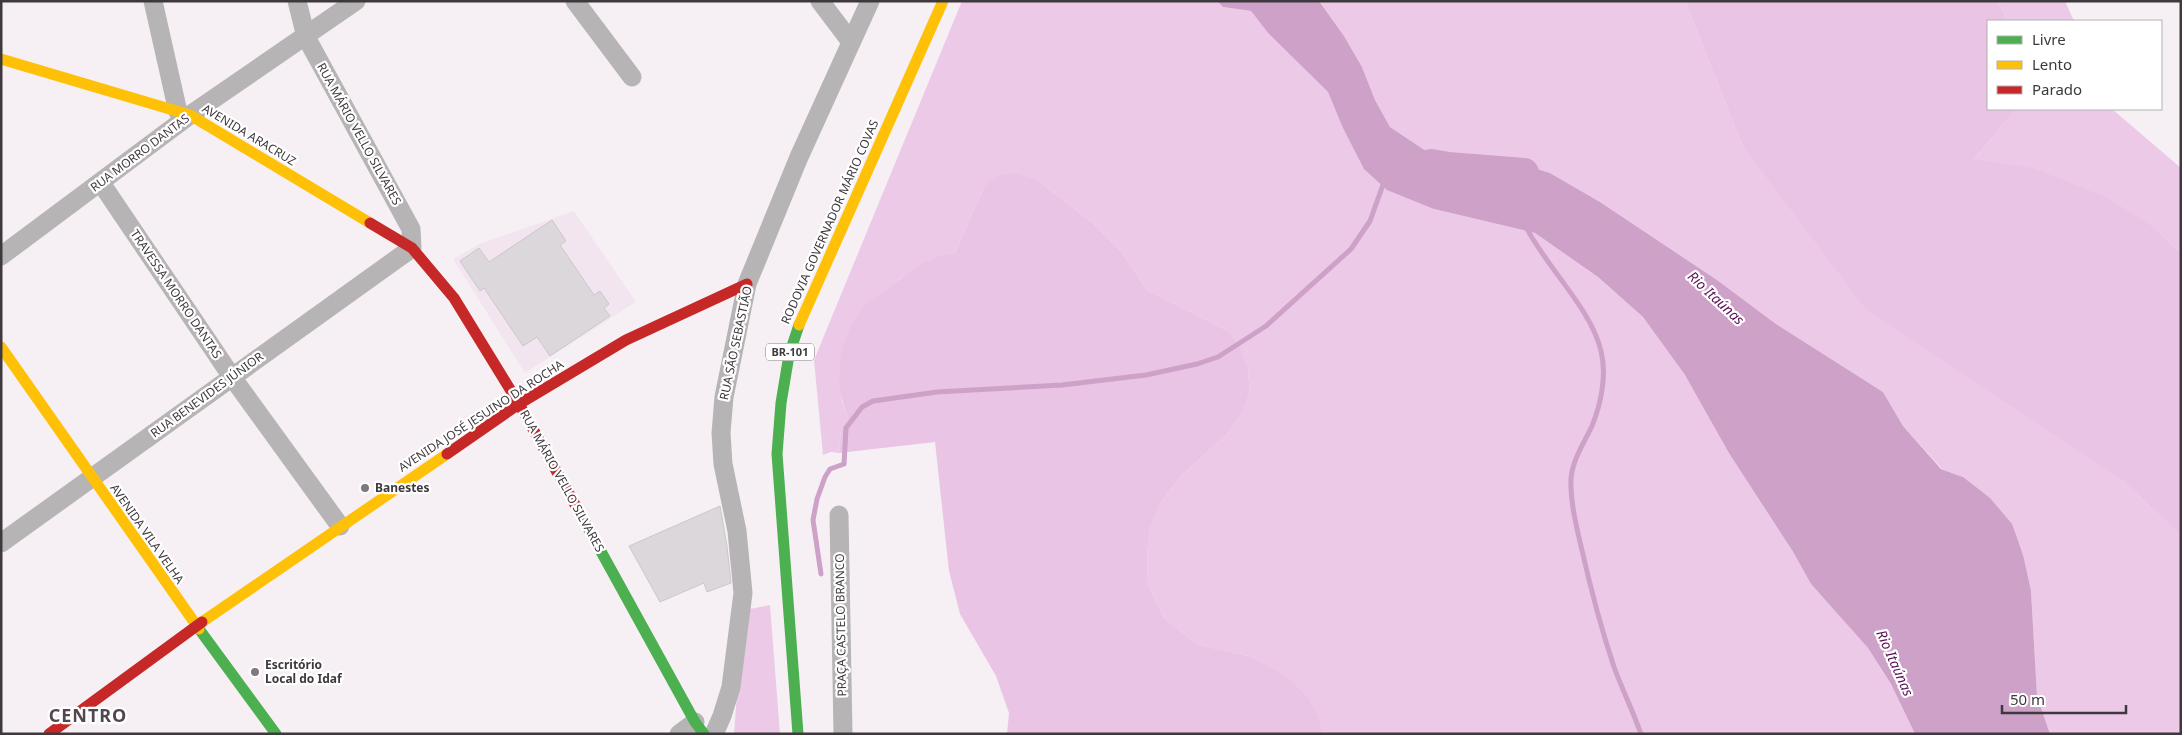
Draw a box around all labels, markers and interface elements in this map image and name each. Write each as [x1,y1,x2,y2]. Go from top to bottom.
legend [1987,20,2162,110]
text: Livre [2032,29,2066,49]
text: Lento [2032,54,2072,74]
street label: RUA MÁRIO VELLO SILVARES [313,60,406,208]
text: Parado [2032,79,2082,99]
street label: AVENIDA ARACRUZ [199,100,300,169]
street label: RUA MORRO DANTAS [87,109,193,195]
street label: RODOVIA GOVERNADOR MÁRIO COVAS [777,117,883,327]
street label: TRAVESSA MORRO DANTAS [127,226,226,362]
water label: Rio Itaúnas [1684,267,1749,329]
street label: RUA SÃO SEBASTIÃO [715,284,756,402]
road number: BR-101 [766,344,814,361]
street label: RUA BENEVIDES JÚNIOR [147,348,267,441]
street label: AVENIDA JOSÉ JESUINO DA ROCHA [395,355,567,476]
street label: RUA MÁRIO VELLO SILVARES [516,407,609,555]
place label: Banestes [375,479,430,496]
street label: AVENIDA VILA VELHA [106,480,189,587]
marker: Banestes [359,482,371,494]
street label: PRAÇA CASTELO BRANCO [831,553,850,697]
water label: Rio Itaúnas [1872,627,1918,699]
place label: Escritório Local do Idaf [265,656,343,687]
marker: Escritório Local do Idaf [249,666,261,678]
scale bar [2002,682,2126,714]
text: 50 m [2010,689,2045,709]
district label: CENTRO [49,703,127,727]

